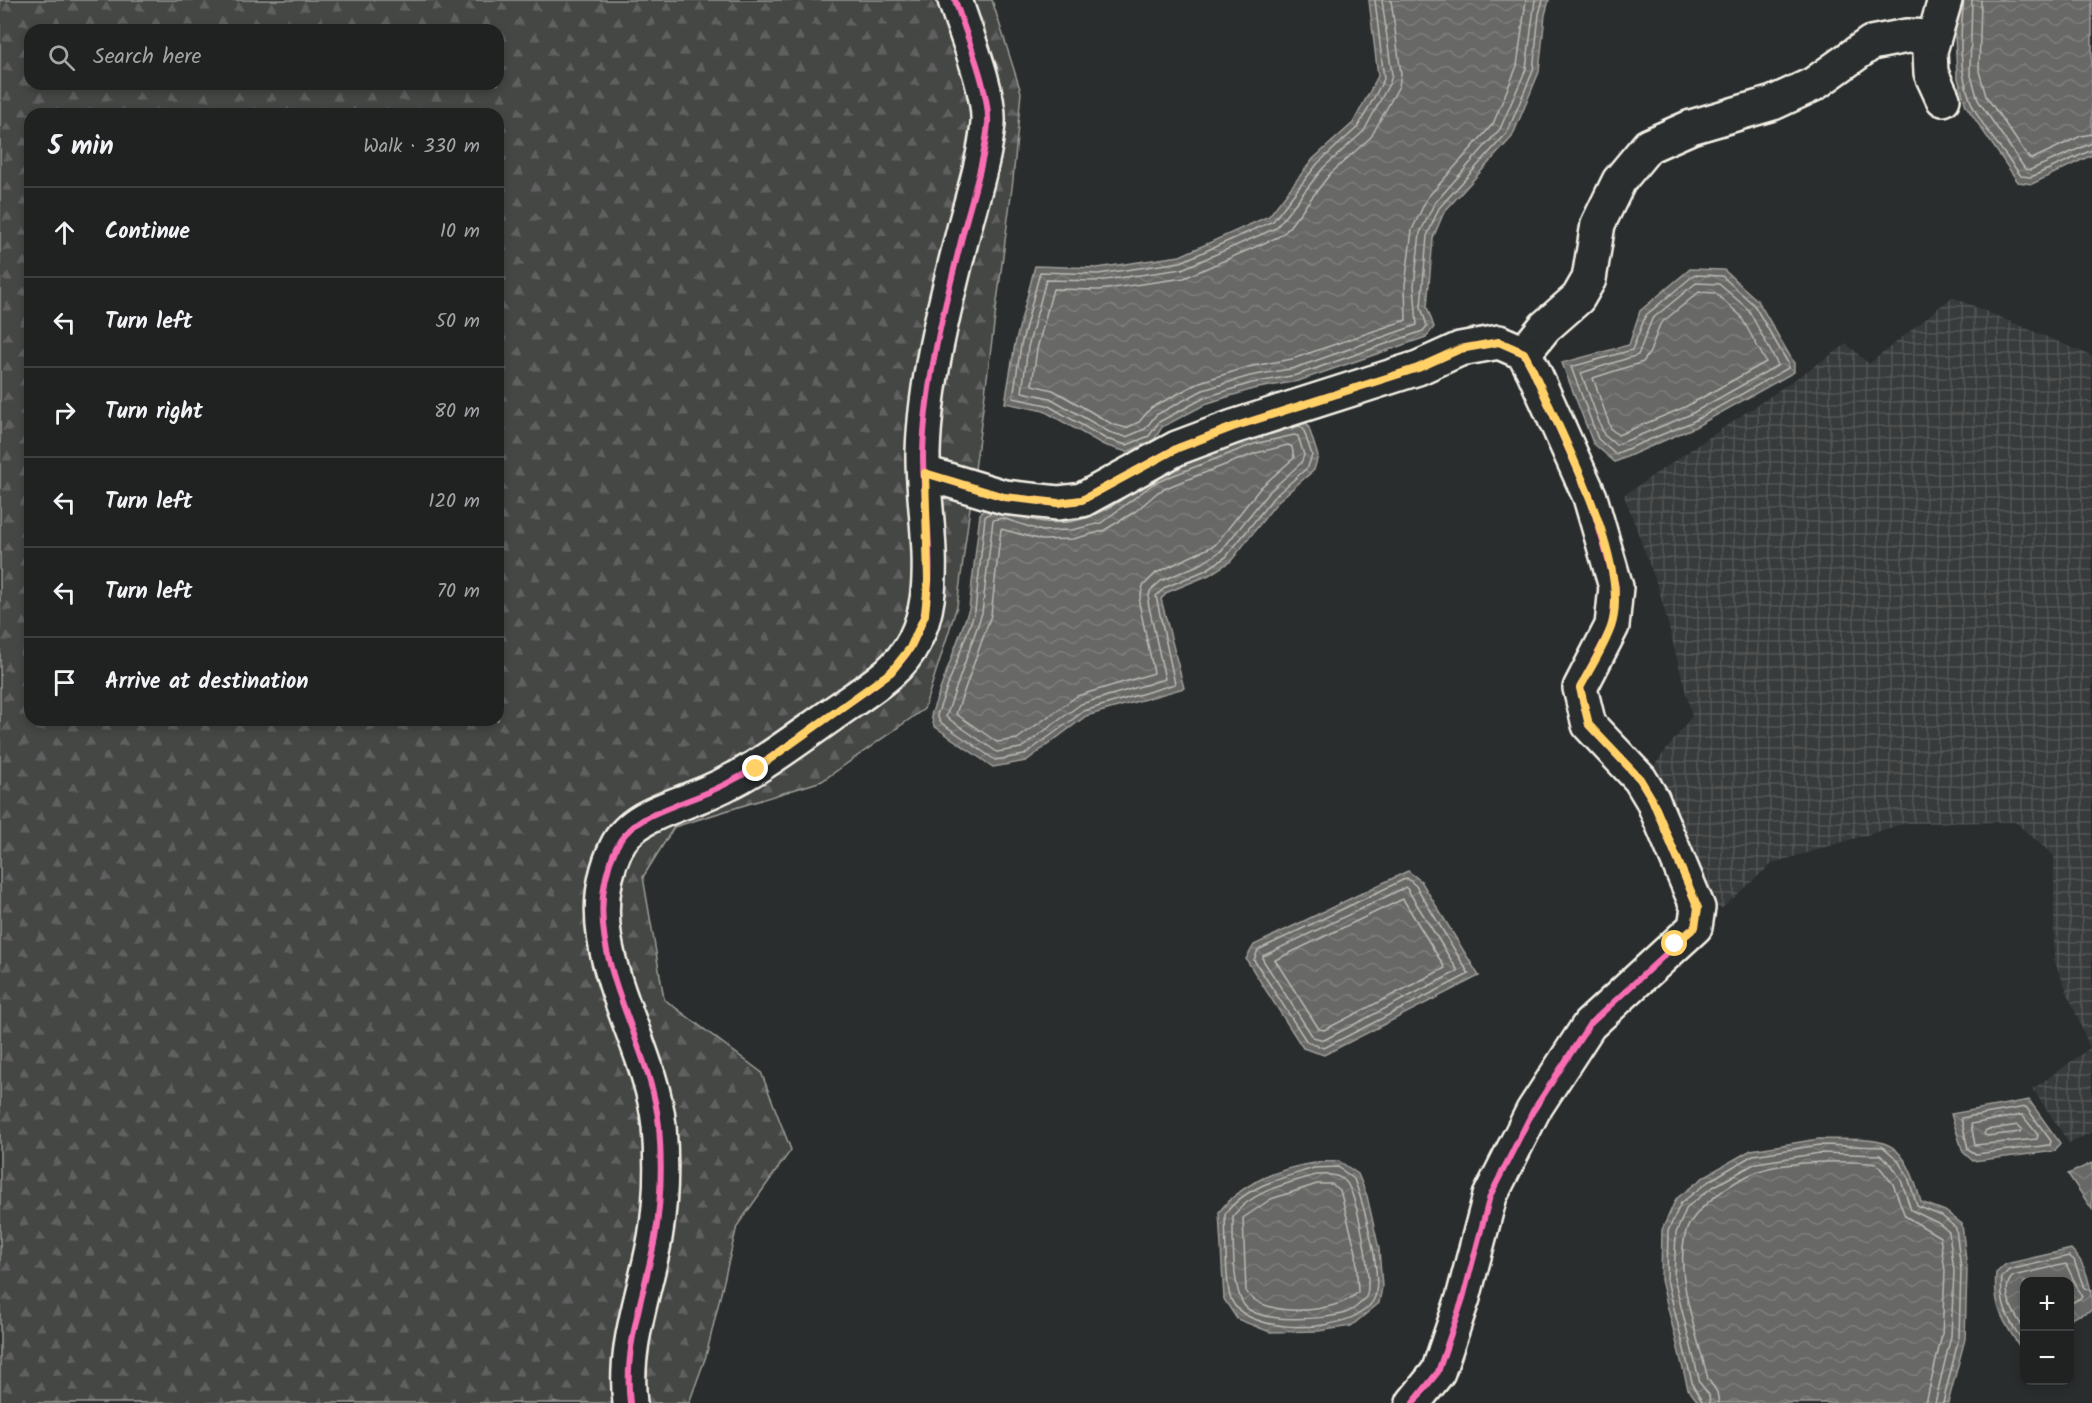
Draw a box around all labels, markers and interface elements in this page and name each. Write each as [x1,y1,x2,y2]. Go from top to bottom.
search box [24,24,504,90]
text: Search here [93,40,201,75]
icon: search [45,41,78,74]
text: 5 min [48,126,114,168]
text: Walk · 330 m [363,131,480,163]
text: Continue [105,215,190,250]
icon: ahead [48,216,81,249]
text: 10 m [440,216,480,248]
text: Turn left [105,305,192,340]
icon: left [48,306,81,339]
text: 50 m [435,306,480,338]
text: Turn right [105,395,203,430]
icon: right [48,396,81,429]
text: 80 m [434,396,480,428]
text: Turn left [105,485,192,520]
icon: left [48,486,81,519]
text: 120 m [428,486,480,518]
text: Turn left [105,575,192,610]
icon: left [48,576,81,609]
text: 70 m [437,576,480,608]
text: Arrive at destination [105,665,308,700]
icon: arrive [48,666,81,699]
route end [742,755,768,781]
route start [1661,930,1687,956]
map controls [2020,1277,2074,1385]
button: + [2020,1277,2074,1331]
button: − [2020,1331,2074,1385]

